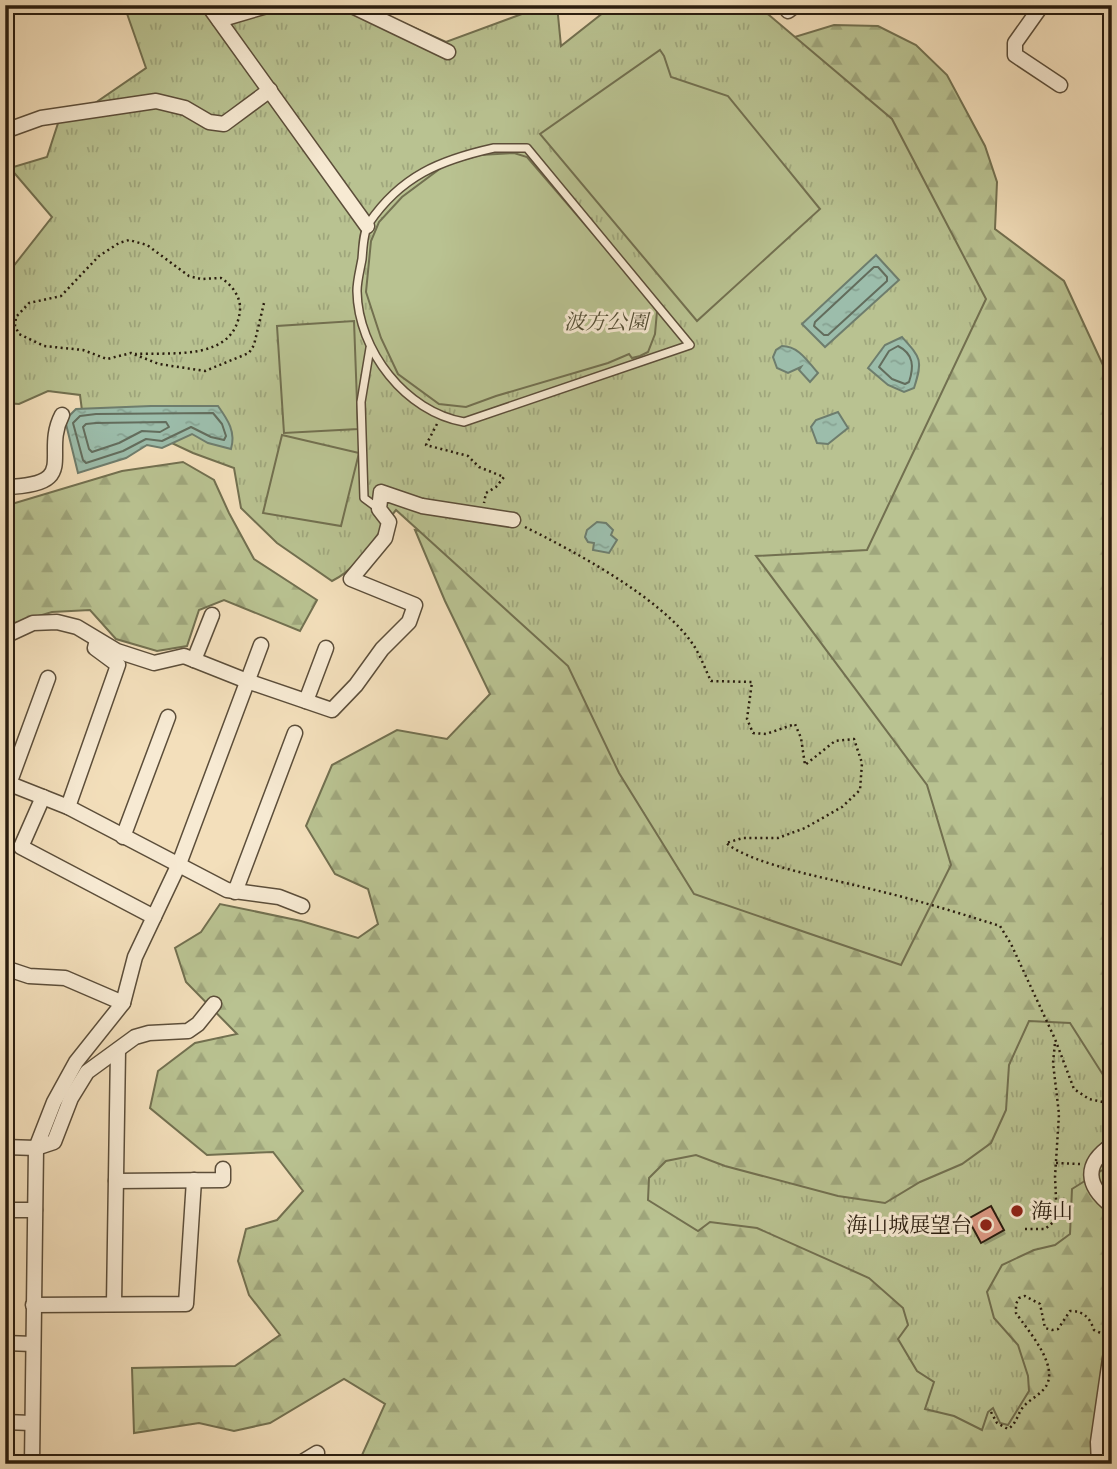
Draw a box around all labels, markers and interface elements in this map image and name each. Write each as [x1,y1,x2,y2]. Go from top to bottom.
park label: 波方公園 [564,310,651,334]
place label: 海山 [1031,1199,1073,1223]
marker: 海山 [1009,1203,1025,1219]
place label: 海山城展望台 [846,1213,972,1237]
marker: 海山城展望台 [978,1217,994,1233]

